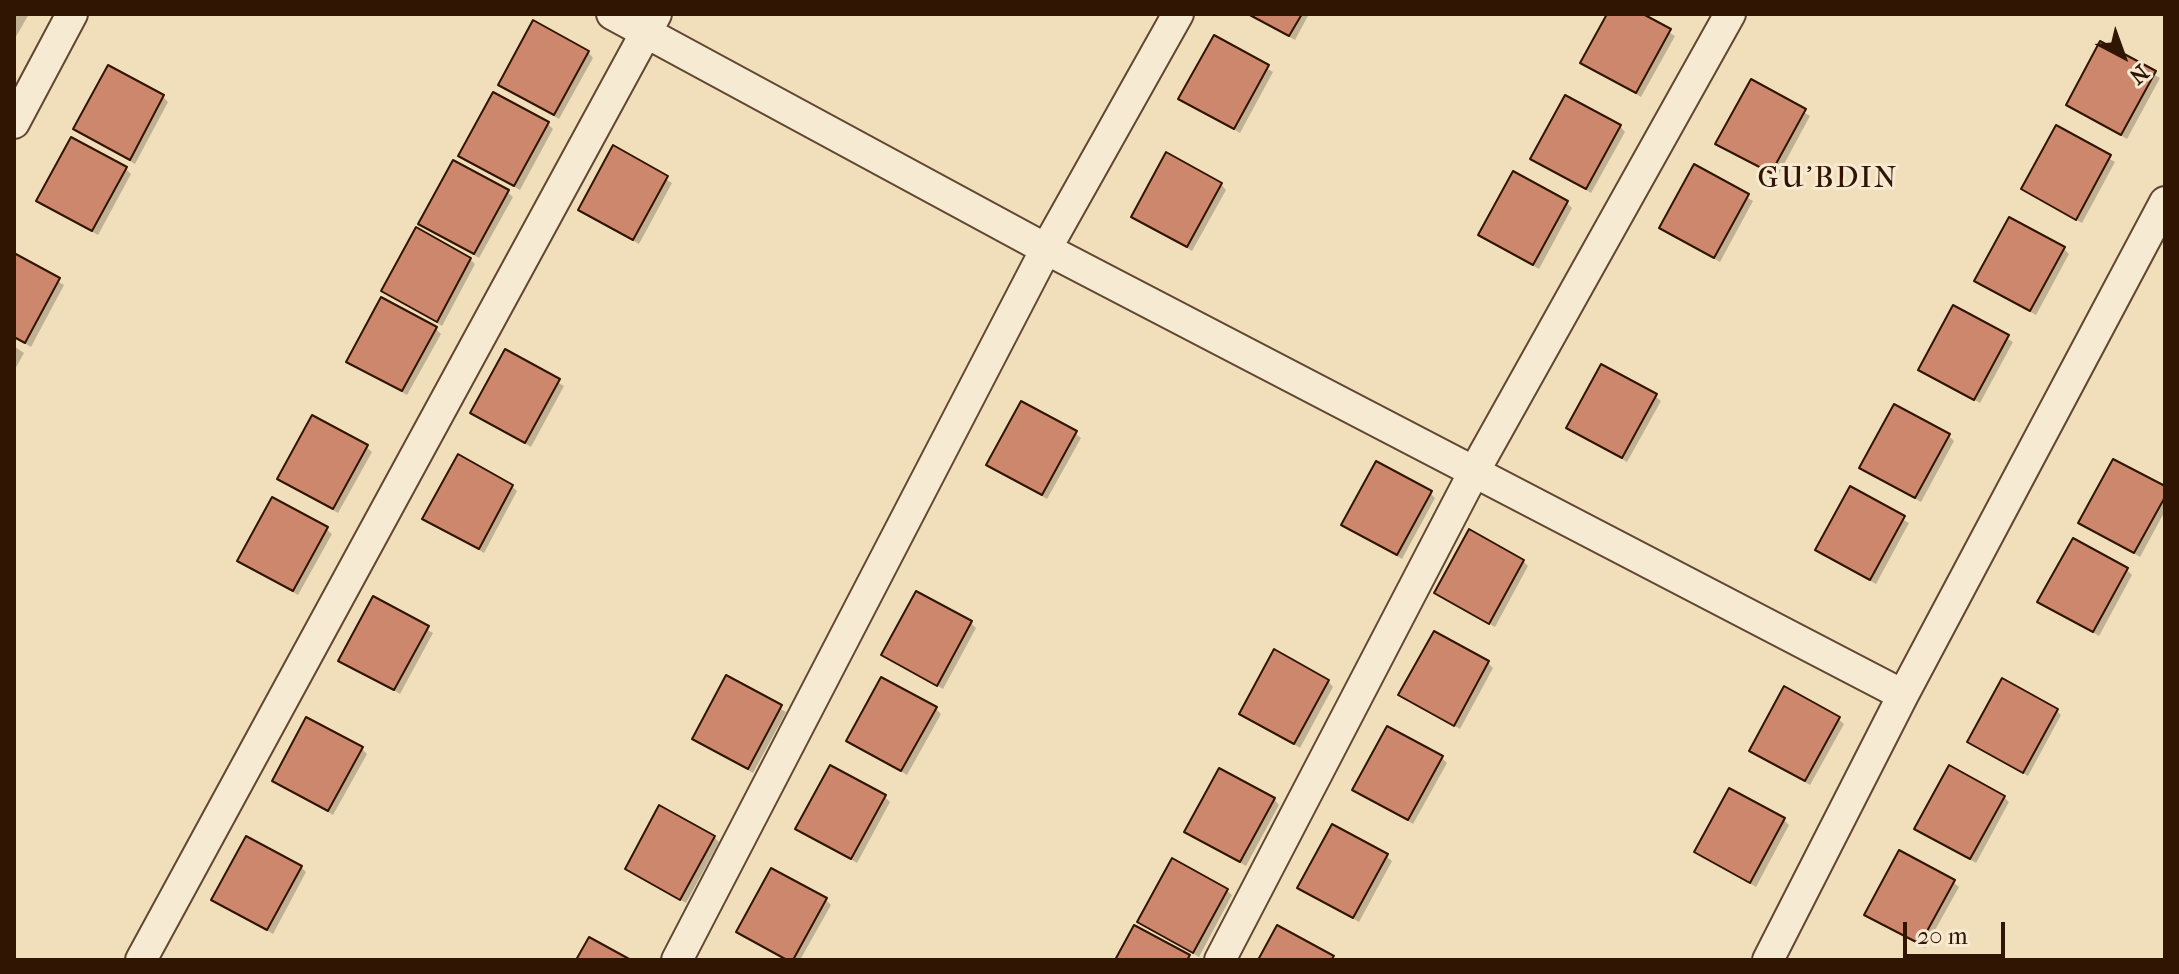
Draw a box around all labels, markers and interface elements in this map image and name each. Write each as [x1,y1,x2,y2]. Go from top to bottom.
north arrow [2083,16,2163,96]
text: N [2124,59,2154,89]
district label: GU'BDIN [1758,162,1898,198]
scale bar [1907,906,2009,956]
text: 20 m [1917,922,1968,950]

